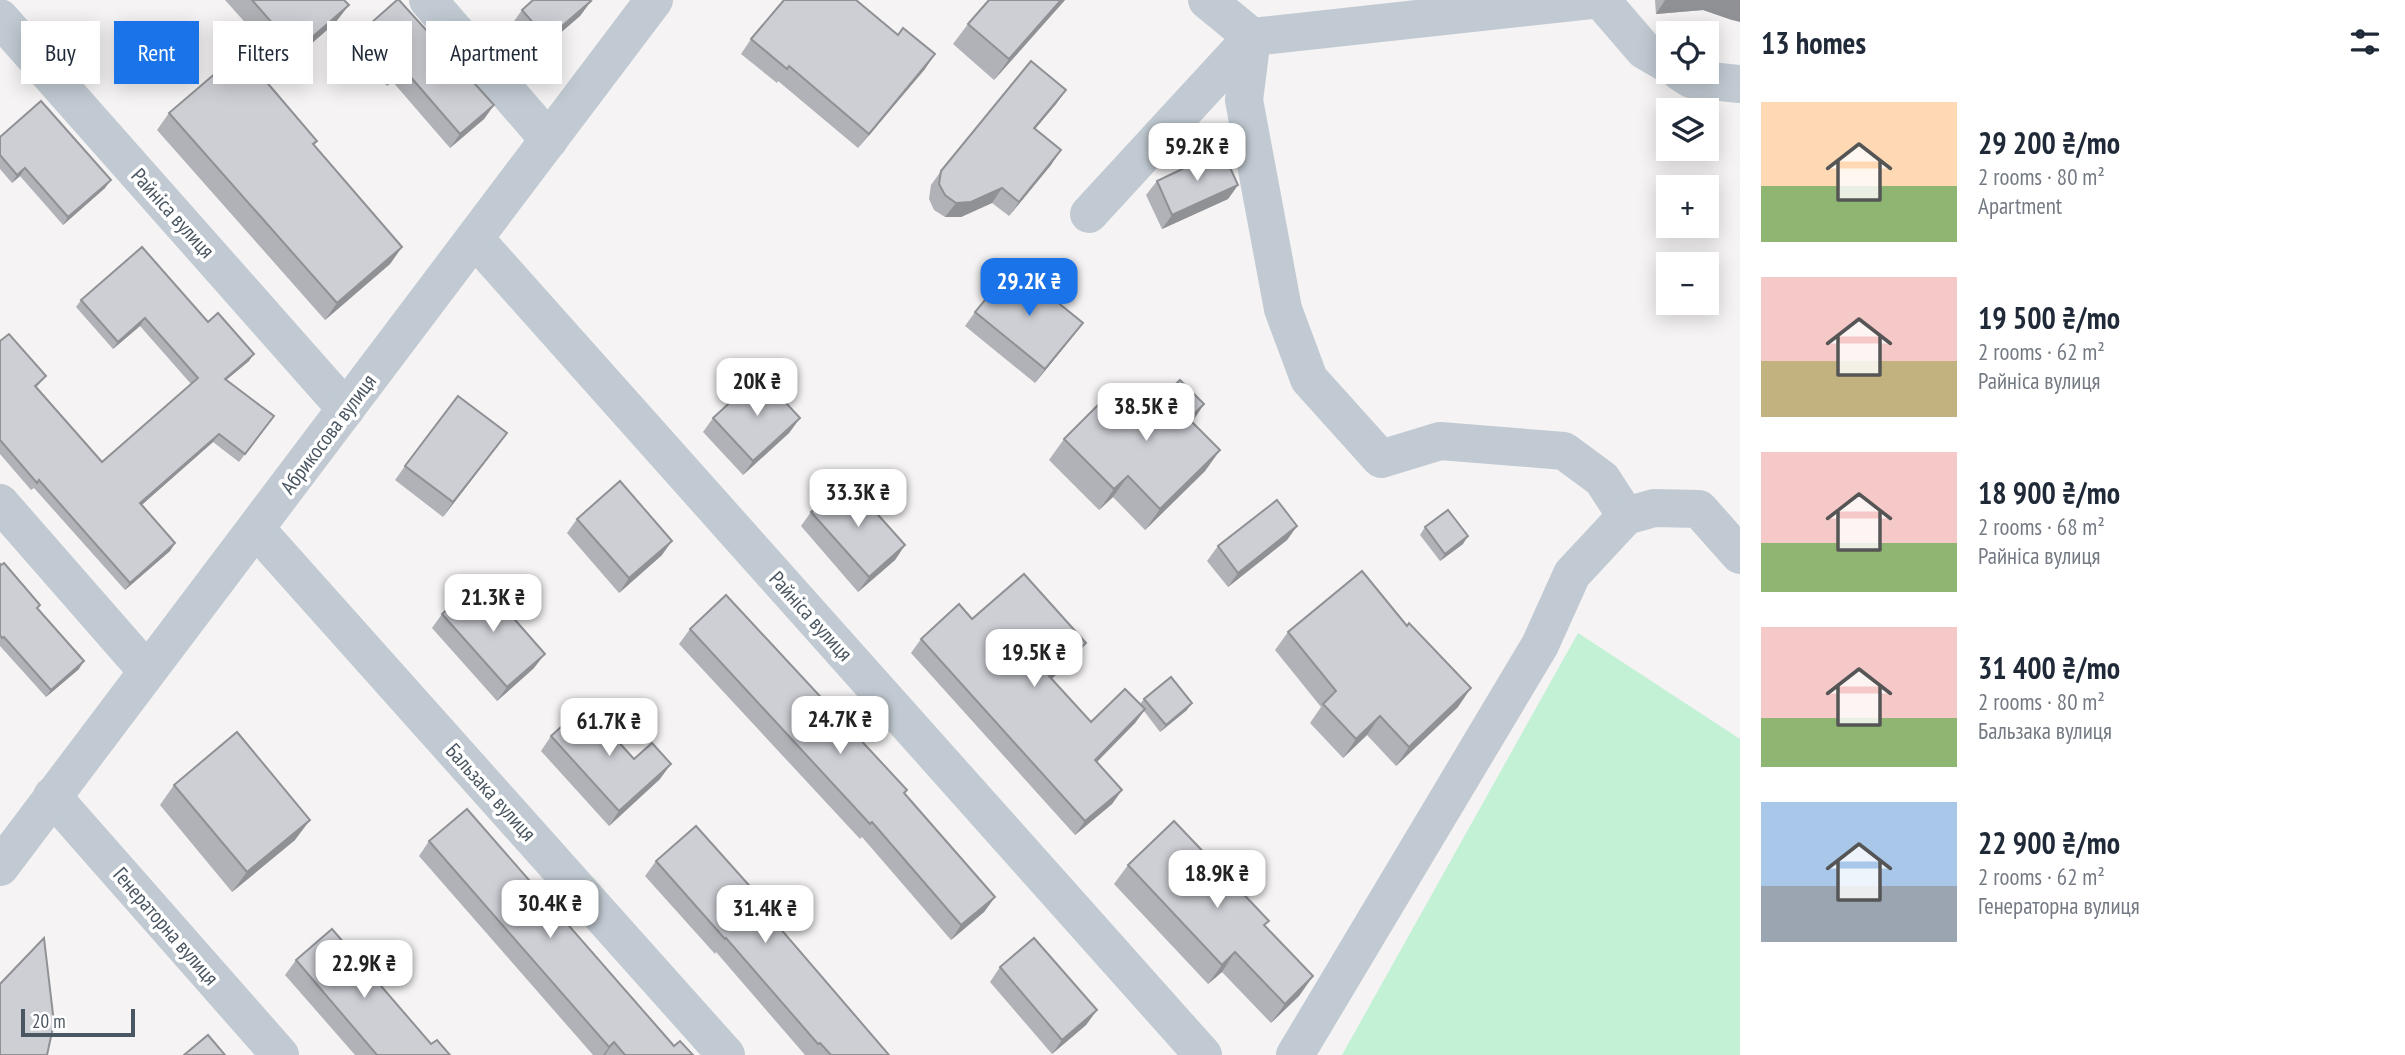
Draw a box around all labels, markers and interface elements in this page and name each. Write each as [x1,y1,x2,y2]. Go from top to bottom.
chip: Buy [21,21,100,84]
chip: Rent [114,21,199,84]
chip: Filters [213,21,313,84]
chip: New [327,21,412,84]
chip: Apartment [426,21,562,84]
map controls [1656,21,1719,315]
button: locate [1656,21,1719,84]
text: 13 homes [1761,23,1866,62]
icon: filters [2346,23,2384,61]
button: layers [1656,98,1719,161]
text: 29 200 ₴/mo [1978,123,2120,162]
pin: 59.2K ₴ [1132,124,1262,183]
icon: home [1817,130,1901,214]
text: 59.2K ₴ [1165,131,1229,160]
street label: Райніса вулиця [126,162,220,264]
text: 2 rooms · 80 m² [1978,162,2105,191]
button: + [1656,175,1719,238]
text: Apartment [1978,191,2062,220]
button: − [1656,252,1719,315]
pin: 29.2K ₴ [964,258,1094,318]
text: 29.2K ₴ [997,266,1061,295]
text: 19 500 ₴/mo [1978,298,2120,337]
icon: home [1817,305,1901,389]
text: 2 rooms · 62 m² [1978,337,2105,366]
pin: 20K ₴ [708,358,806,418]
text: 20K ₴ [732,366,782,395]
text: Райніса вулиця [1978,366,2100,395]
street label: Абрикосова вулиця [274,369,382,499]
pin: 38.5K ₴ [1081,384,1211,443]
text: 38.5K ₴ [1114,391,1178,420]
pin: 33.3K ₴ [793,470,923,529]
text: 18 900 ₴/mo [1978,473,2120,512]
text: 33.3K ₴ [826,477,890,506]
icon: home [1817,480,1901,564]
text: 2 rooms · 68 m² [1978,512,2105,541]
text: Райніса вулиця [1978,541,2100,570]
street label: Райніса вулиця [764,565,858,667]
pin: 21.3K ₴ [428,574,558,634]
text: 21.3K ₴ [461,582,525,611]
pin: 19.5K ₴ [969,630,1099,689]
text: 19.5K ₴ [1002,637,1066,666]
text: 31 400 ₴/mo [1978,648,2120,687]
icon: home [1817,655,1901,739]
text: 2 rooms · 80 m² [1978,687,2105,716]
pin: 24.7K ₴ [775,696,905,756]
pin: 61.7K ₴ [544,698,674,758]
text: 24.7K ₴ [808,704,872,733]
text: 61.7K ₴ [577,706,641,735]
text: Бальзака вулиця [1978,716,2112,745]
street label: Бальзака вулиця [440,738,542,846]
text: 22 900 ₴/mo [1978,823,2120,862]
icon: home [1817,830,1901,914]
pin: 18.9K ₴ [1152,850,1282,910]
text: 18.9K ₴ [1185,858,1249,887]
street label: Генераторна вулиця [107,861,225,991]
text: 2 rooms · 62 m² [1978,862,2105,891]
pin: 30.4K ₴ [485,880,615,940]
pin: 31.4K ₴ [700,886,830,945]
text: 30.4K ₴ [518,888,582,917]
text: Генераторна вулиця [1978,891,2140,920]
text: 31.4K ₴ [733,893,797,922]
pin: 22.9K ₴ [299,940,429,1000]
text: 22.9K ₴ [332,948,396,977]
scale bar [21,1006,135,1038]
text: 20 m [32,1009,66,1033]

